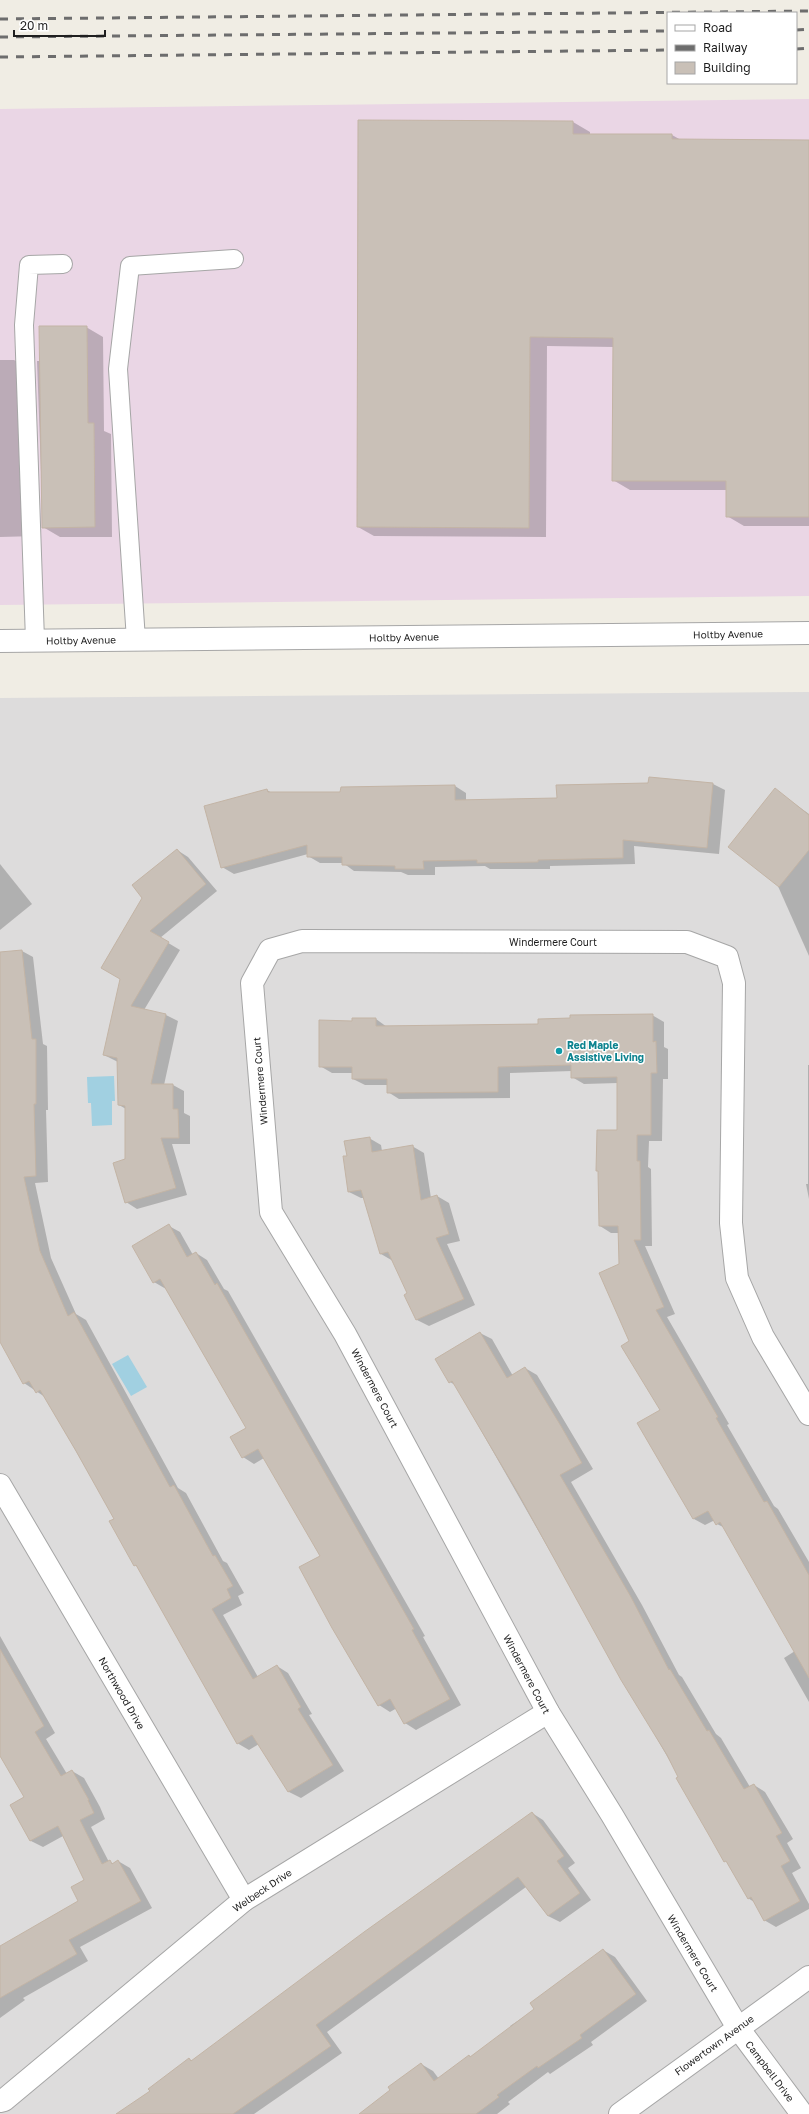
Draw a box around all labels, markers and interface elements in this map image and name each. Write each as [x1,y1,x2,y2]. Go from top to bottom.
scale bar [14,12,105,38]
legend [667,12,797,84]
text: 20 m [20,18,48,33]
text: Road [703,20,732,35]
text: Railway [703,40,748,55]
text: Building [703,60,751,75]
street label: Holtby Avenue [693,627,763,641]
street label: Holtby Avenue [369,630,439,644]
street label: Holtby Avenue [46,633,116,647]
street label: Windermere Court [509,936,597,948]
street label: Windermere Court [250,1037,270,1125]
place label: Red Maple Assistive Living [567,1039,644,1063]
marker: Red Maple Assistive Living [554,1046,564,1056]
street label: Windermere Court [349,1346,401,1430]
street label: Windermere Court [501,1632,553,1716]
street label: Northwood Drive [97,1655,148,1731]
street label: Welbeck Drive [230,1866,294,1914]
street label: Windermere Court [665,1912,721,1994]
street label: Flowertown Avenue [672,2012,756,2078]
street label: Campbell Drive [743,2038,797,2104]

